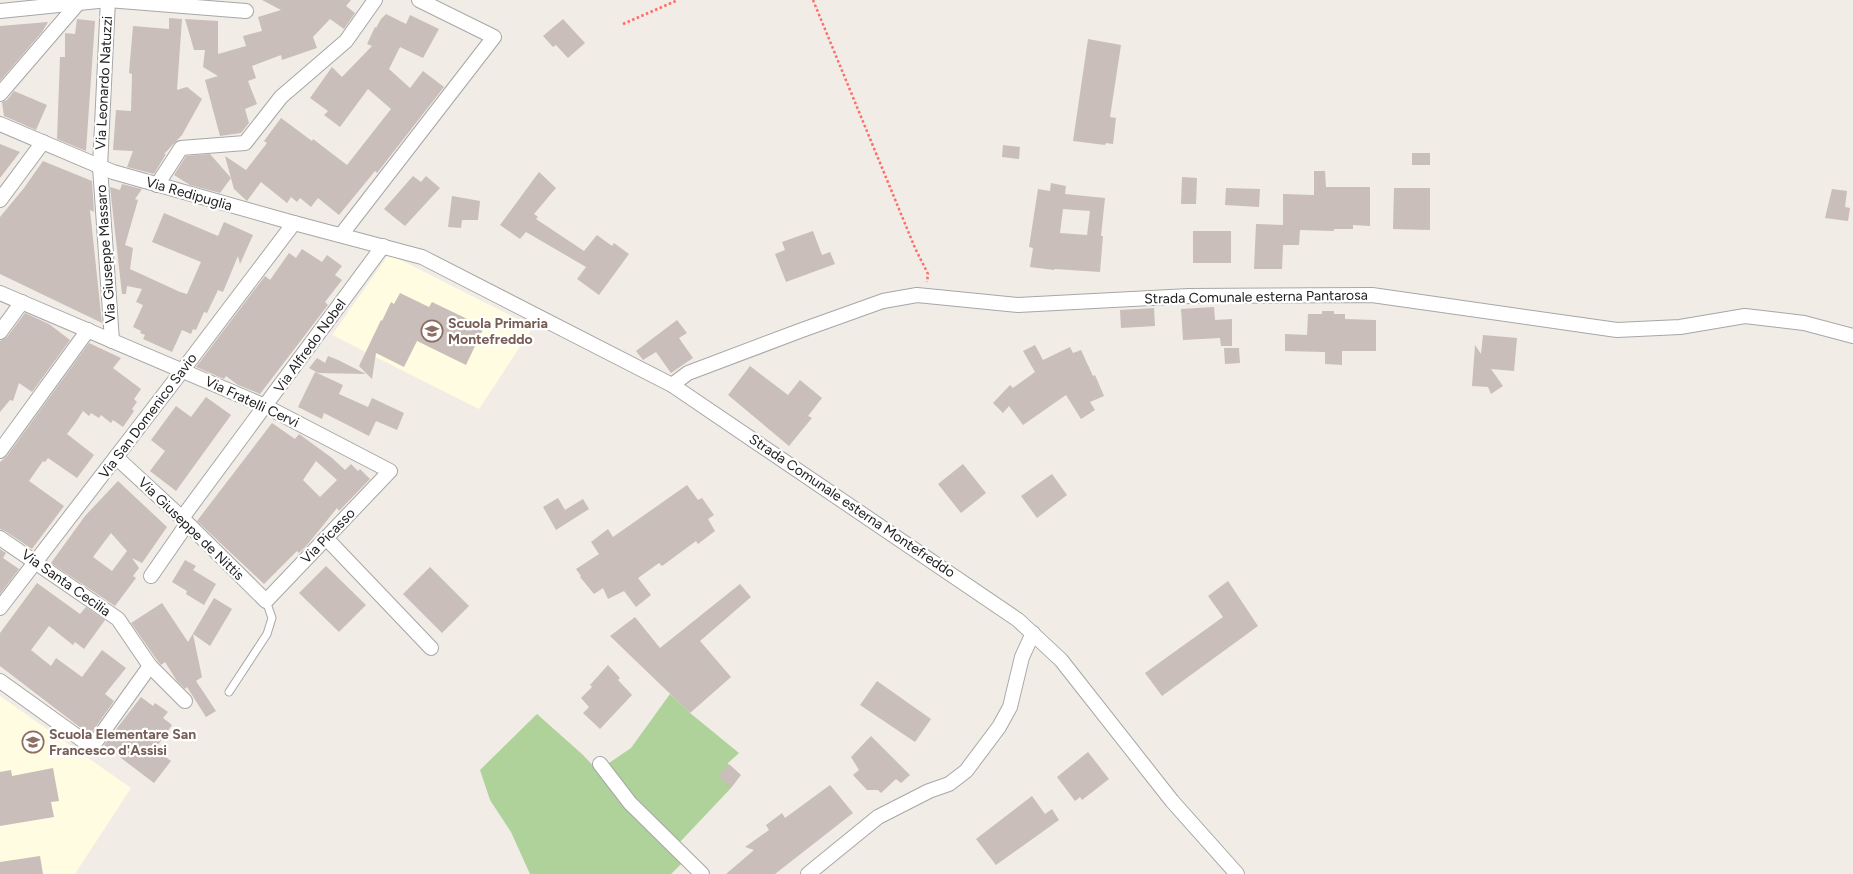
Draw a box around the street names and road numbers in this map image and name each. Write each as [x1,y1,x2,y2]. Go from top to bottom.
street label: Via Leonardo Natuzzi [92,16,116,150]
street label: Via Redipuglia [144,174,234,214]
street label: Via Giuseppe Massaro [93,184,119,324]
street label: Strada Comunale esterna Pantarosa [1144,287,1368,307]
street label: Via Alfredo Nobel [270,296,350,396]
street label: Via San Domenico Savio [95,350,201,482]
street label: Via Fratelli Cervi [202,373,302,431]
street label: Strada Comunale esterna Montefreddo [746,431,958,581]
street label: Via Giuseppe de Nittis [134,474,248,584]
street label: Via Picasso [297,505,359,567]
street label: Via Santa Cecilia [18,546,114,620]

